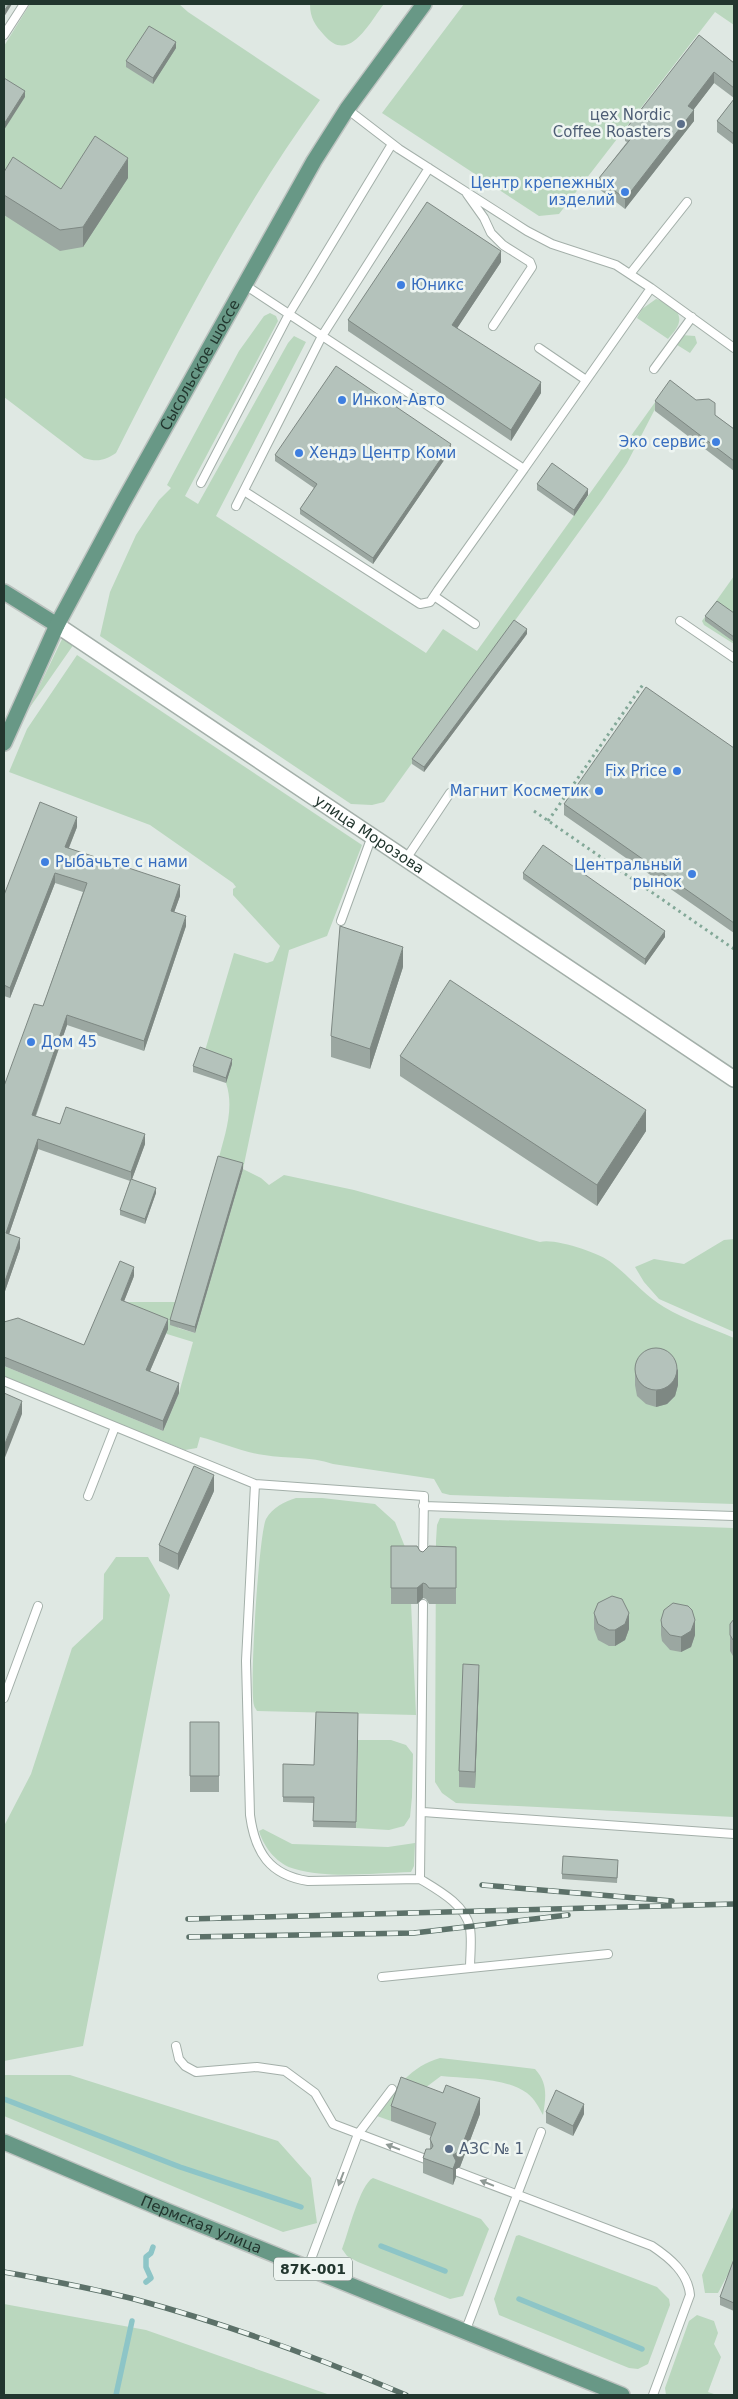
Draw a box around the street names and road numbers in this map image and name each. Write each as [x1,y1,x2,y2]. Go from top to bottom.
street label: Сысольское шоссе [156,296,244,434]
street label: улица Морозова [311,791,428,878]
street label: Пермская улица [138,2192,265,2257]
road number: 87К-001 [274,2258,352,2280]

